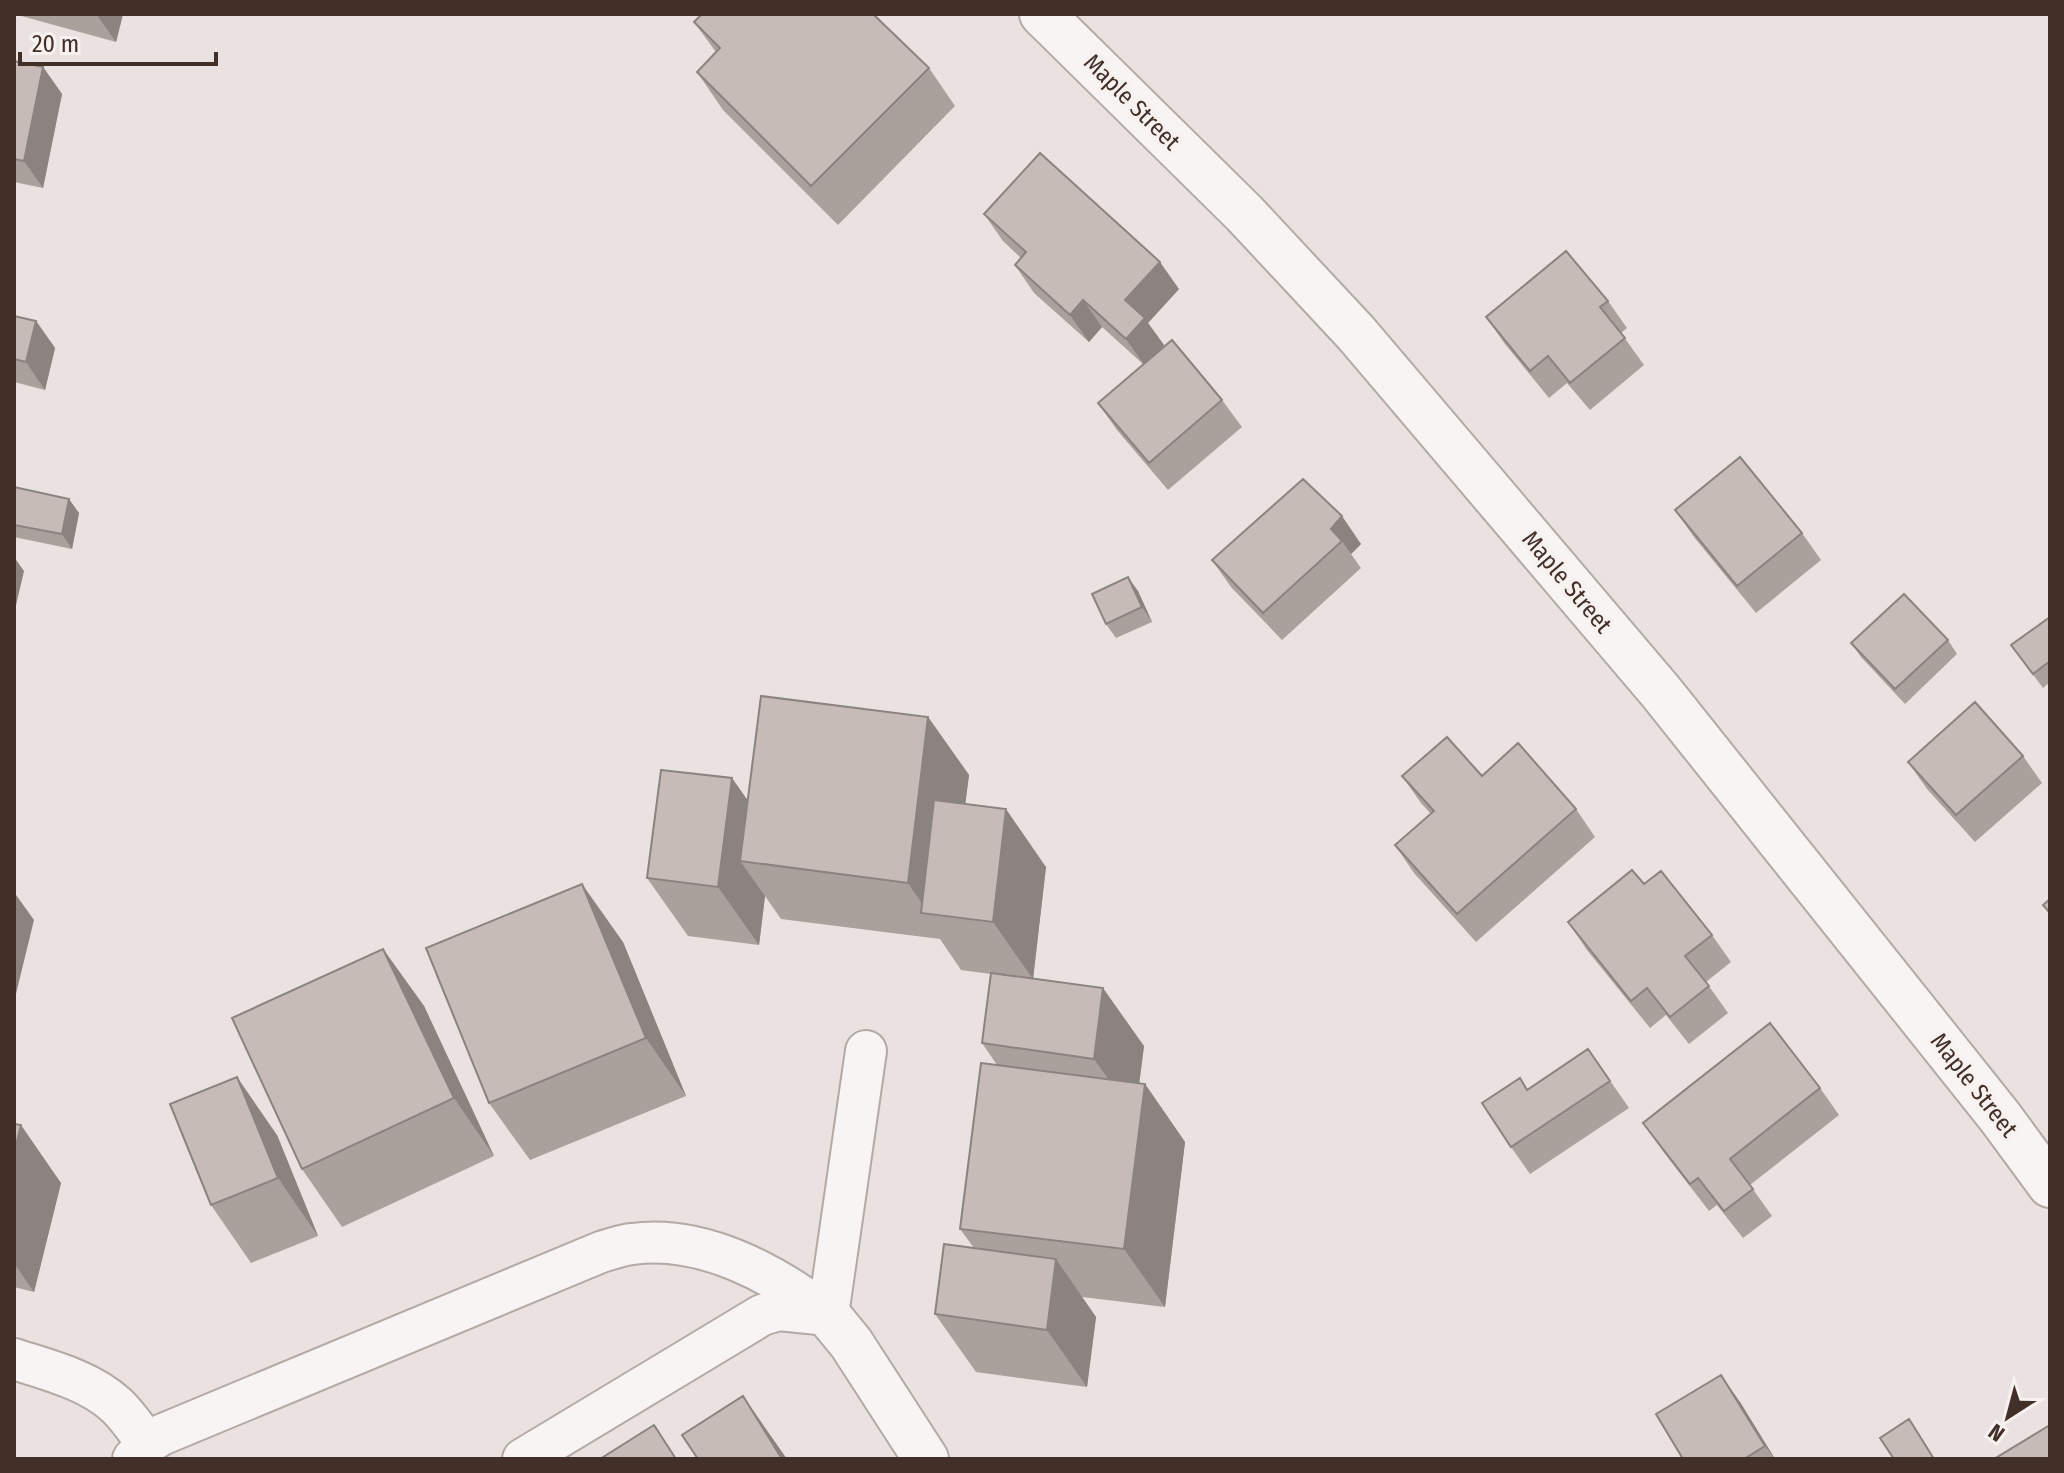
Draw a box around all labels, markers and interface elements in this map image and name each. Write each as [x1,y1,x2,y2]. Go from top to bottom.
scale bar [20,16,216,66]
text: 20 m [32,30,79,58]
street label: Maple Street [1078,48,1186,156]
street label: Maple Street [1516,525,1618,639]
street label: Maple Street [1925,1027,2023,1143]
north arrow [1968,1377,2048,1457]
text: N [1983,1418,2010,1448]

